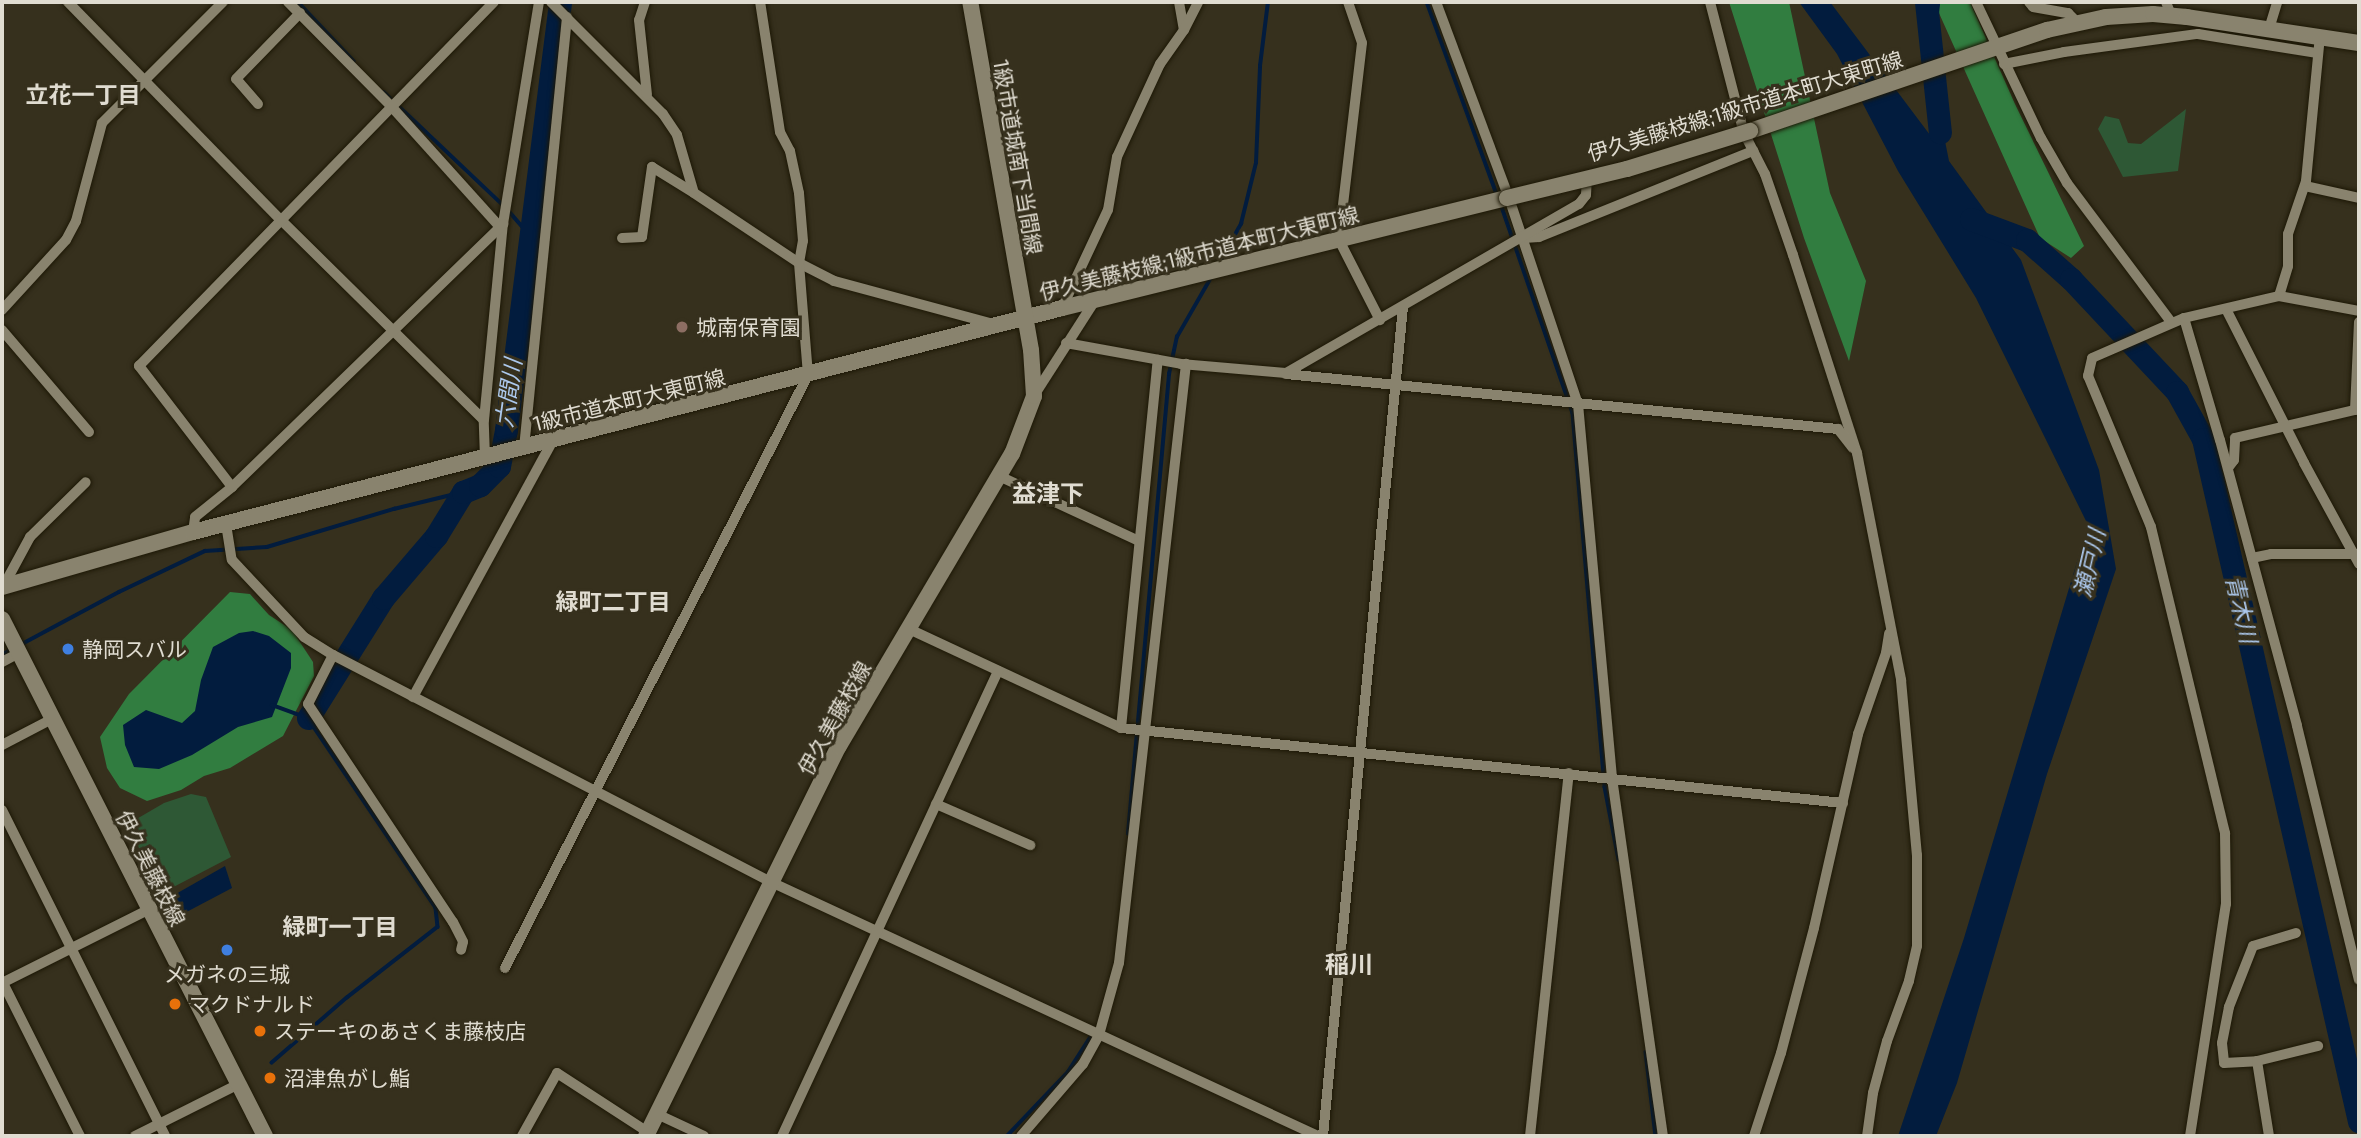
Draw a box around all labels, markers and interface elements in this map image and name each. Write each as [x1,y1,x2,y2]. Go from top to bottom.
street label: 伊久美藤枝線;1級市道本町大東町線 [1584,46,1906,166]
street label: 1級市道城南下当間線 [988,58,1048,256]
district label: 立花一丁目 [26,80,140,108]
street label: 伊久美藤枝線;1級市道本町大東町線 [1037,201,1361,305]
place label: 城南保育園 [696,314,801,340]
marker: 城南保育園 [674,319,690,335]
water label: 六間川 [490,357,526,429]
street label: 1級市道本町大東町線 [530,364,728,436]
district label: 益津下 [1012,479,1084,507]
water label: 瀬戸川 [2068,526,2110,600]
water label: 青木川 [2221,572,2263,646]
district label: 緑町二丁目 [556,587,670,615]
place label: 静岡スバル [82,636,187,662]
marker: 静岡スバル [60,641,76,657]
street label: 伊久美藤枝線 [792,657,876,779]
street label: 伊久美藤枝線 [111,806,191,930]
district label: 緑町一丁目 [283,912,397,940]
marker: メガネの三城 [219,942,235,958]
district label: 稲川 [1325,950,1373,978]
place label: メガネの三城 [164,961,290,987]
place label: マクドナルド [189,991,315,1017]
marker: マクドナルド [167,996,183,1012]
place label: ステーキのあさくま藤枝店 [274,1018,526,1044]
marker: ステーキのあさくま藤枝店 [252,1023,268,1039]
place label: 沼津魚がし鮨 [284,1065,410,1091]
marker: 沼津魚がし鮨 [262,1070,278,1086]

